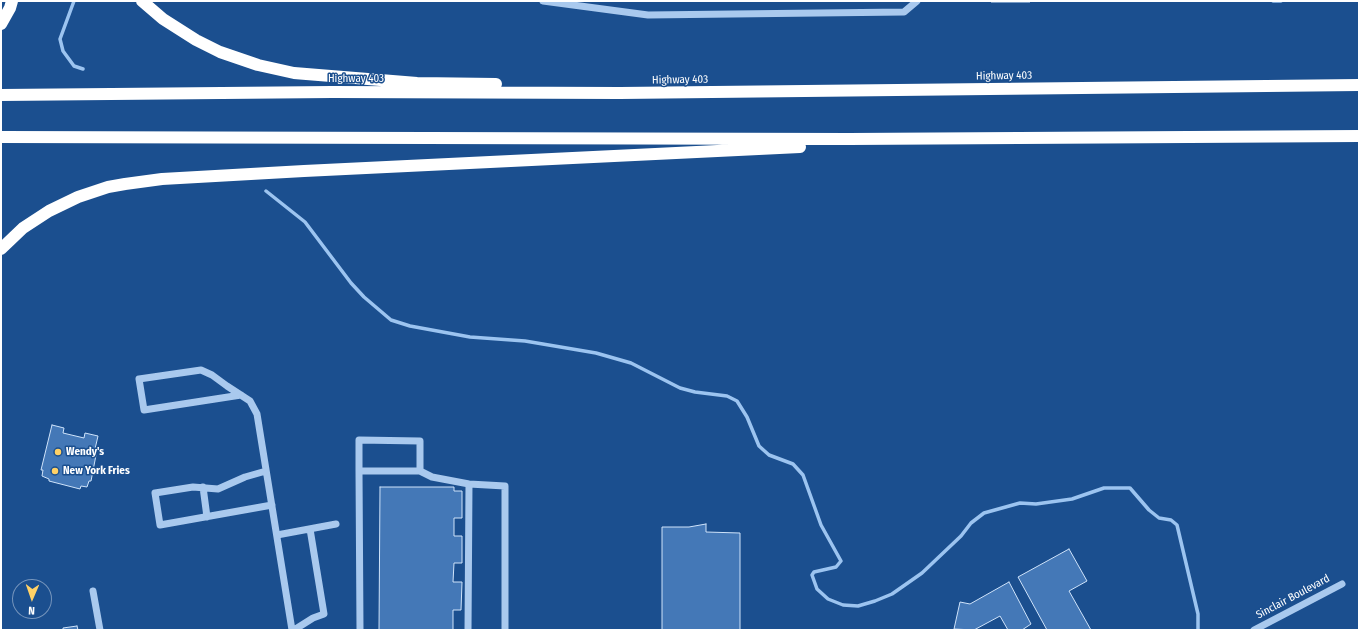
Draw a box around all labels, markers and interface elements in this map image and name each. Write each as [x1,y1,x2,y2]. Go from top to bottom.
street label: Highway 403 [976,69,1032,83]
street label: Highway 403 [328,72,384,86]
street label: Highway 403 [652,73,708,87]
place label: Wendy's [66,445,104,459]
marker: Wendy's [53,447,63,457]
place label: New York Fries [63,464,130,478]
marker: New York Fries [50,466,60,476]
street label: Sinclair Boulevard [1254,572,1332,622]
north arrow [12,579,52,619]
text: N [28,604,35,617]

